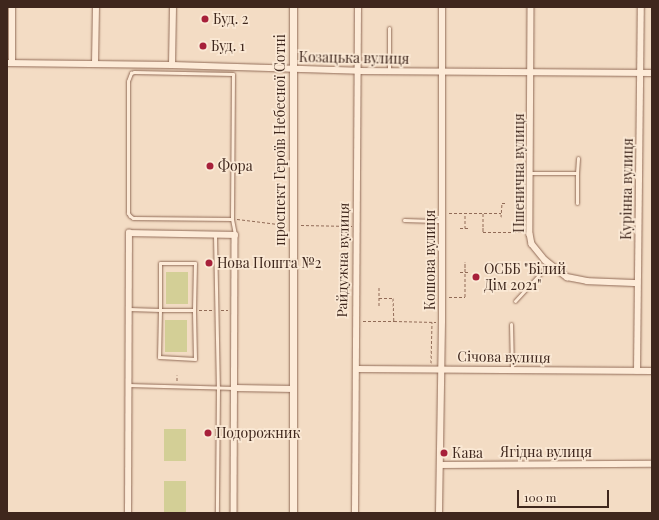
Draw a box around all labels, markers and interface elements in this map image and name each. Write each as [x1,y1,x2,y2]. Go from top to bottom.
place label: Буд. 2 [213,11,248,27]
marker: Буд. 2 [200,14,210,24]
street label: проспект Героїв Небесної Сотні [272,34,288,246]
place label: Буд. 1 [211,38,245,54]
marker: Буд. 1 [198,41,208,51]
street label: Козацька вулиця [299,49,409,67]
street label: Пшенична вулиця [511,113,527,233]
street label: Курінна вулиця [618,138,636,240]
place label: Фора [218,158,253,174]
marker: Фора [205,161,215,171]
street label: Райдужна вулиця [334,202,352,318]
street label: Кошова вулиця [422,210,438,310]
place label: Нова Пошта №2 [217,255,321,271]
marker: Нова Пошта №2 [204,258,214,268]
place label: ОСББ "Білий Дім 2021" [484,261,566,294]
marker: ОСББ "Білий Дім 2021" [471,272,481,282]
street label: Січова вулиця [457,348,551,366]
place label: Подорожник [216,425,301,441]
marker: Подорожник [203,428,213,438]
street label: Ягідна вулиця [500,444,592,460]
place label: Кава [452,445,483,461]
marker: Кава [439,448,449,458]
scale bar [519,482,611,508]
text: 100 m [524,489,556,505]

